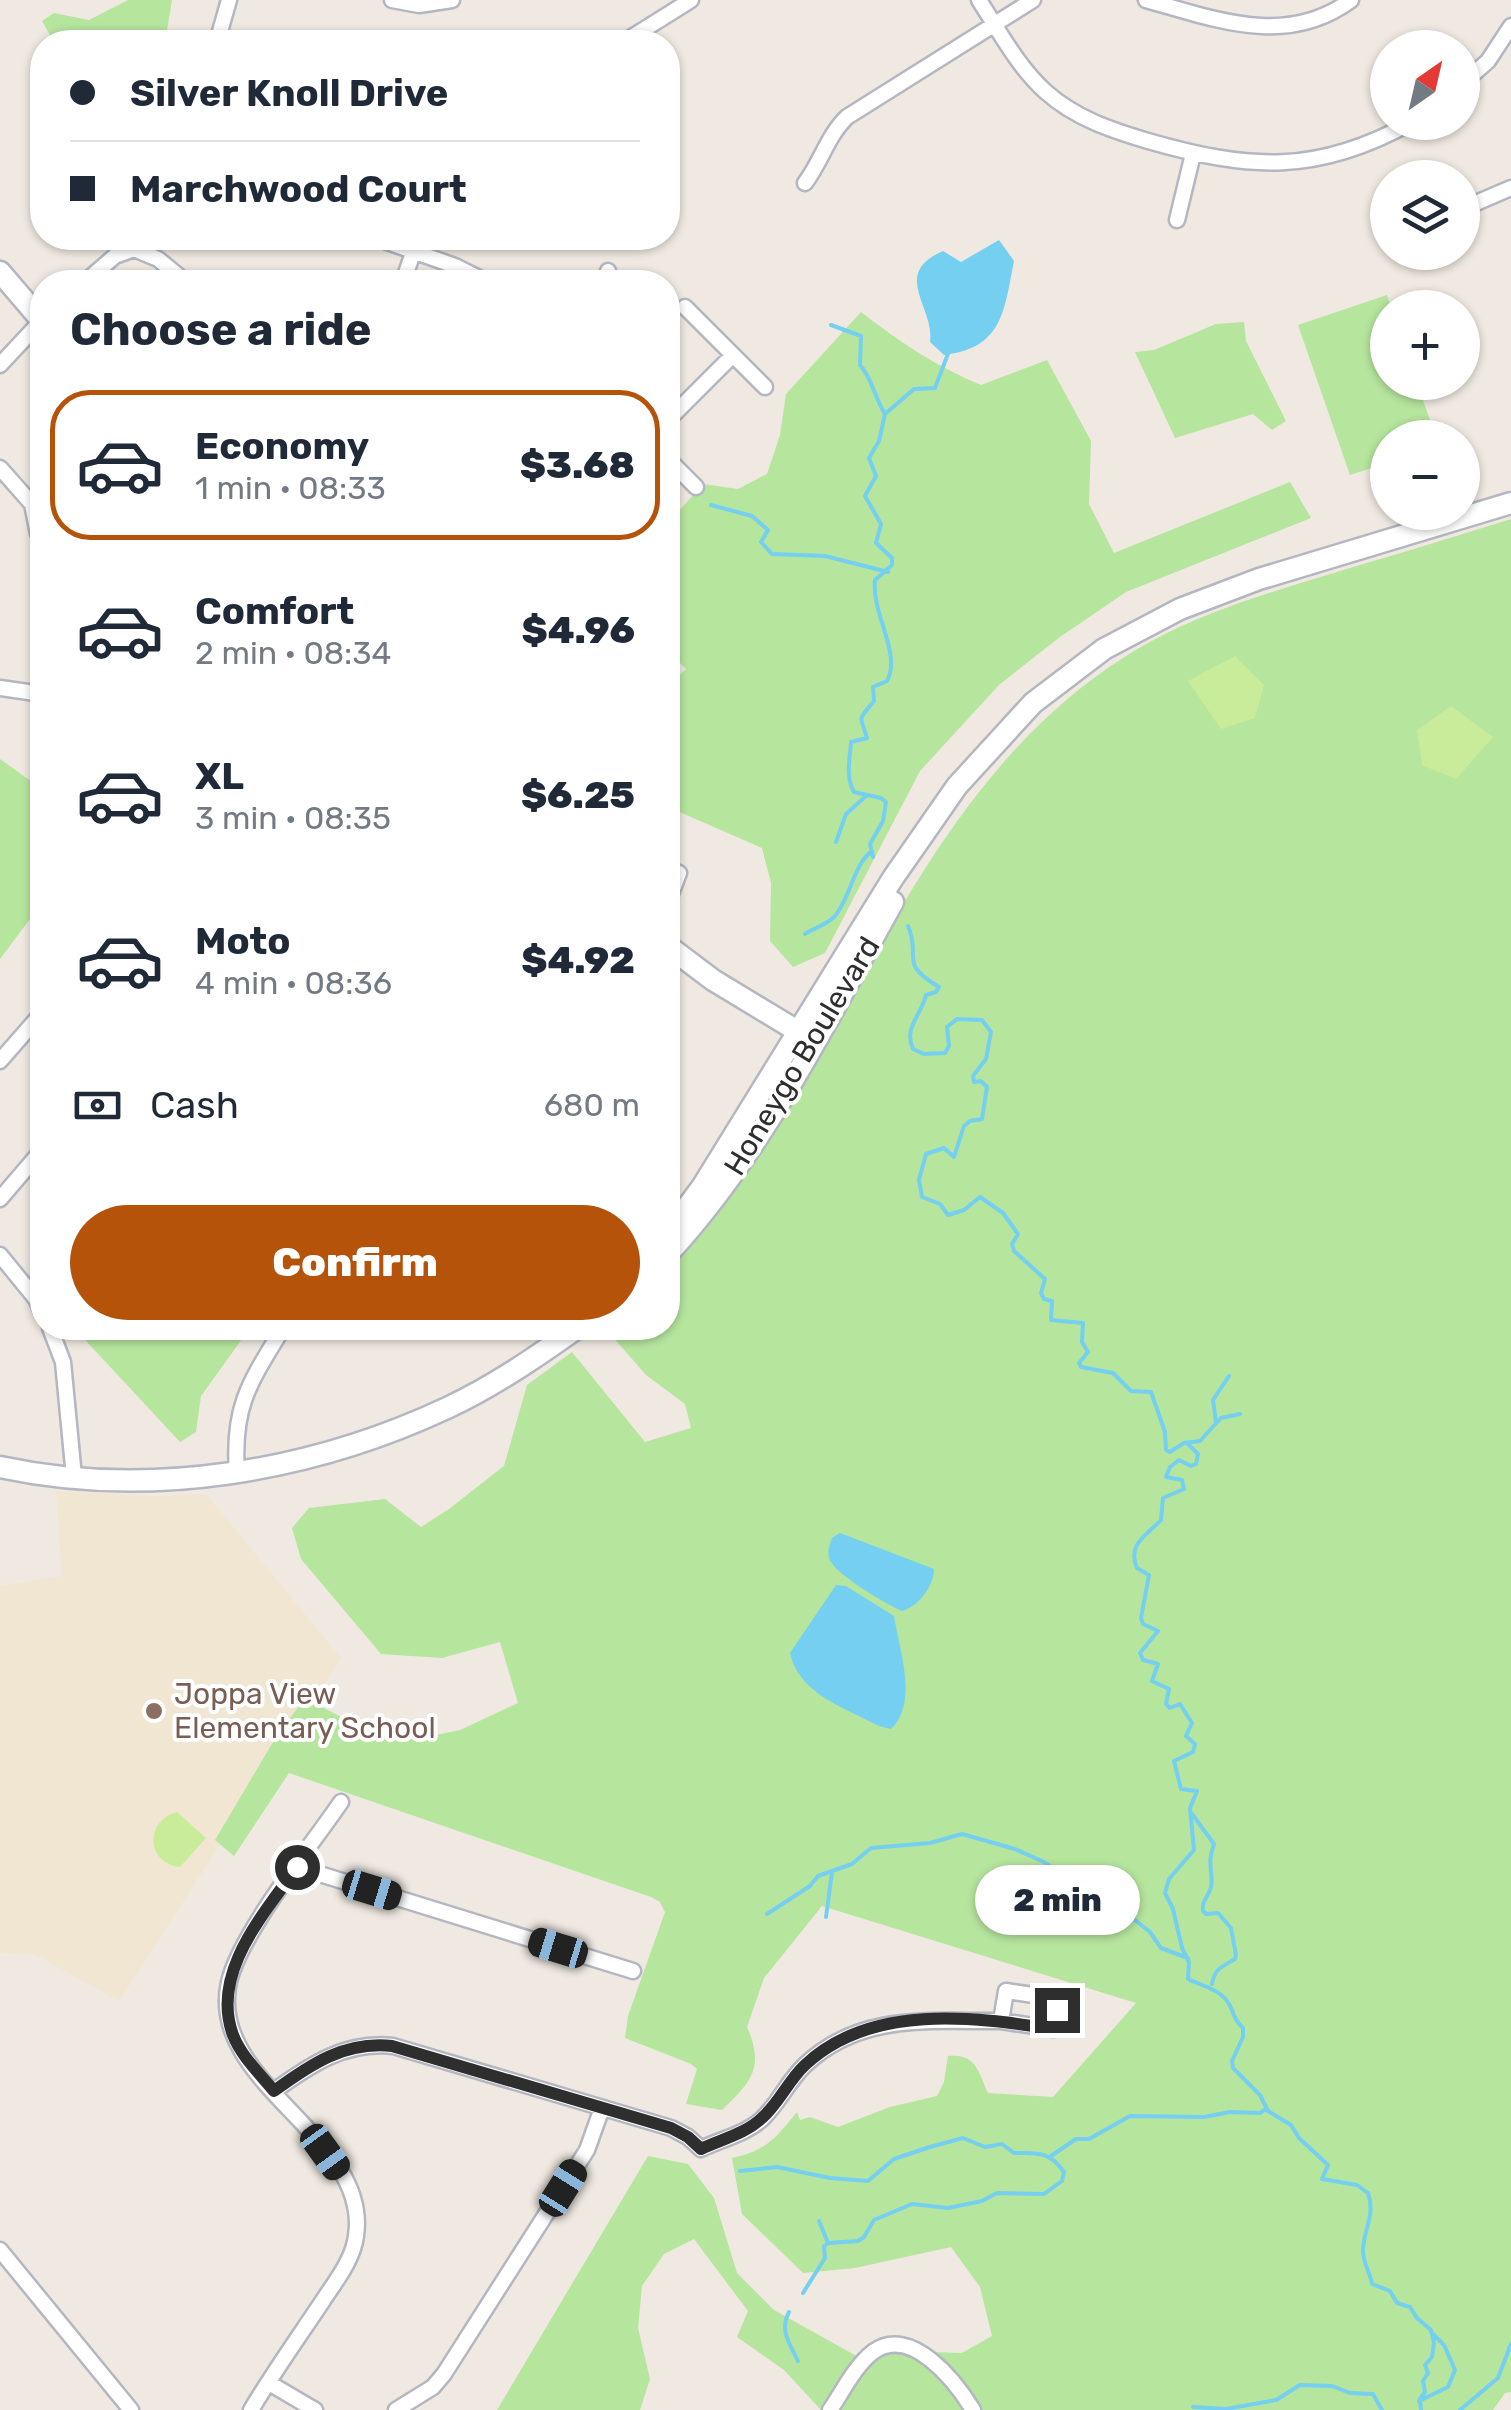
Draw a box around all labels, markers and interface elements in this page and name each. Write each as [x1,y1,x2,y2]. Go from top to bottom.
north arrow [1370,30,1480,140]
map controls [1370,30,1480,530]
text: Silver Knoll Drive [130,70,448,116]
button: layers [1370,160,1480,270]
text: Marchwood Court [130,166,467,212]
button: + [1370,290,1480,400]
text: Choose a ride [70,303,372,356]
icon: car [75,420,165,510]
button: − [1370,420,1480,530]
text: Economy [195,423,369,469]
text: $3.68 [520,442,635,488]
text: 1 min · 08:33 [195,469,386,507]
icon: car [75,585,165,675]
text: Comfort [195,588,354,634]
text: $4.96 [522,607,635,653]
text: 2 min · 08:34 [195,634,391,672]
icon: car [75,750,165,840]
text: XL [195,753,244,799]
text: $6.25 [521,772,635,818]
text: 3 min · 08:35 [195,799,391,837]
icon: car [75,915,165,1005]
text: Moto [195,918,291,964]
street label: Honeygo Boulevard [717,930,887,1182]
text: $4.92 [521,937,635,983]
text: 4 min · 08:36 [195,964,392,1002]
icon: cash [70,1078,125,1133]
text: Cash [150,1082,239,1128]
text: 680 m [544,1086,640,1124]
button: Confirm [70,1205,640,1320]
place label: Joppa View Elementary School [174,1676,436,1746]
marker: Joppa View Elementary School [143,1700,165,1722]
route start [275,1845,320,1890]
callout: 2 min [974,1865,1140,1935]
car [339,1867,405,1913]
text: 2 min [1013,1881,1102,1919]
car [525,1925,591,1971]
route end [1035,1988,1080,2033]
car [295,2119,355,2185]
car [534,2155,592,2221]

